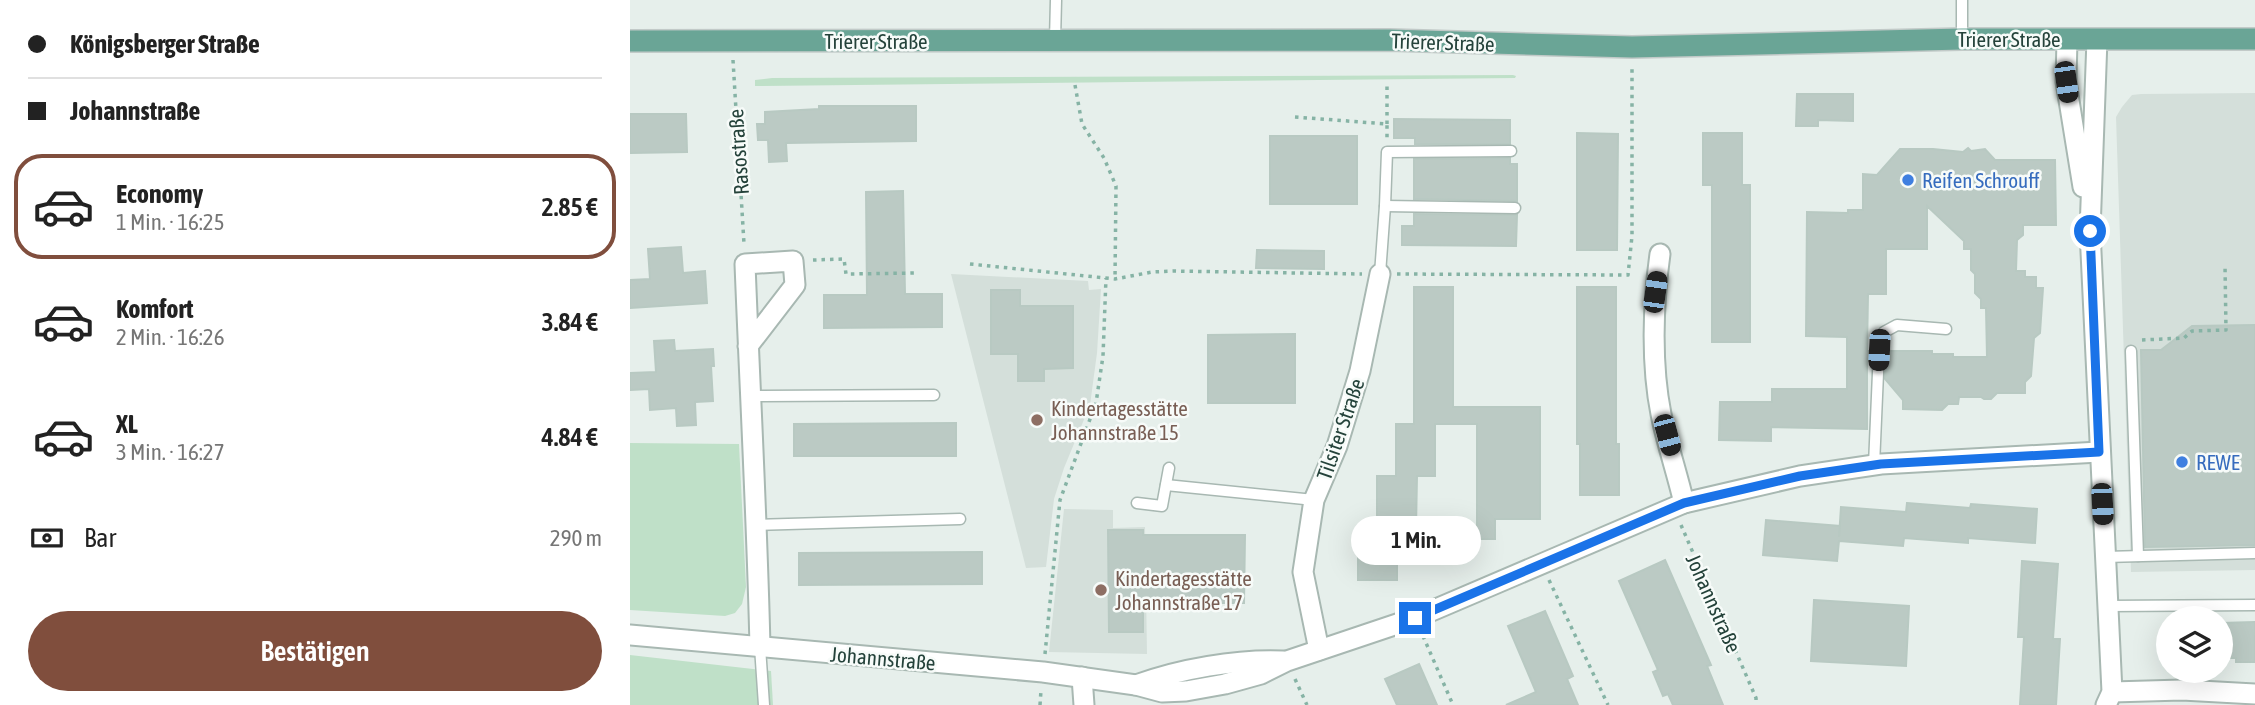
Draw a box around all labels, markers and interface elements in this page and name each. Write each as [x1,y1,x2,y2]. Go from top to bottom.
street label: Trierer Straße [1957,27,2061,51]
street label: Trierer Straße [1391,28,1495,56]
text: Königsberger Straße [70,29,260,59]
street label: Trierer Straße [824,29,928,53]
car [2053,60,2080,104]
text: Johannstraße [70,96,200,126]
street label: Rasostraße [723,108,753,196]
place label: Reifen Schrouff [1922,168,2040,192]
marker: Reifen Schrouff [1900,172,1916,188]
icon: car [32,175,95,238]
text: Economy [116,179,203,209]
text: 2.85 € [541,192,598,222]
text: 1 Min. · 16:25 [116,209,224,235]
route start [2074,215,2106,247]
car [1642,270,1669,314]
icon: car [32,290,95,353]
text: Komfort [116,294,193,324]
text: 3.84 € [541,307,598,337]
text: 2 Min. · 16:26 [116,324,224,350]
car [1868,328,1891,372]
street label: Tilsiter Straße [1311,375,1369,483]
place label: Kindertagesstätte Johannstraße 15 [1051,396,1188,444]
icon: car [32,405,95,468]
text: XL [116,409,138,439]
marker: Kindertagesstätte Johannstraße 15 [1029,412,1045,428]
car [1652,412,1683,458]
text: 4.84 € [541,422,598,452]
text: 3 Min. · 16:27 [116,439,224,465]
place label: REWE [2196,450,2240,474]
marker: REWE [2174,454,2190,470]
car [2091,482,2114,526]
callout: 1 Min. [1350,516,1480,566]
icon: cash [28,519,66,557]
text: Bar [84,523,116,553]
text: 290 m [550,525,602,551]
text: 1 Min. [1391,527,1441,553]
street label: Johannstraße [1682,550,1746,656]
place label: Kindertagesstätte Johannstraße 17 [1115,566,1252,614]
marker: Kindertagesstätte Johannstraße 17 [1093,582,1109,598]
route end [1399,602,1431,634]
map controls [2156,606,2233,683]
button: layers [2156,606,2233,683]
button: Bestätigen [28,611,602,691]
street label: Johannstraße [829,641,937,675]

